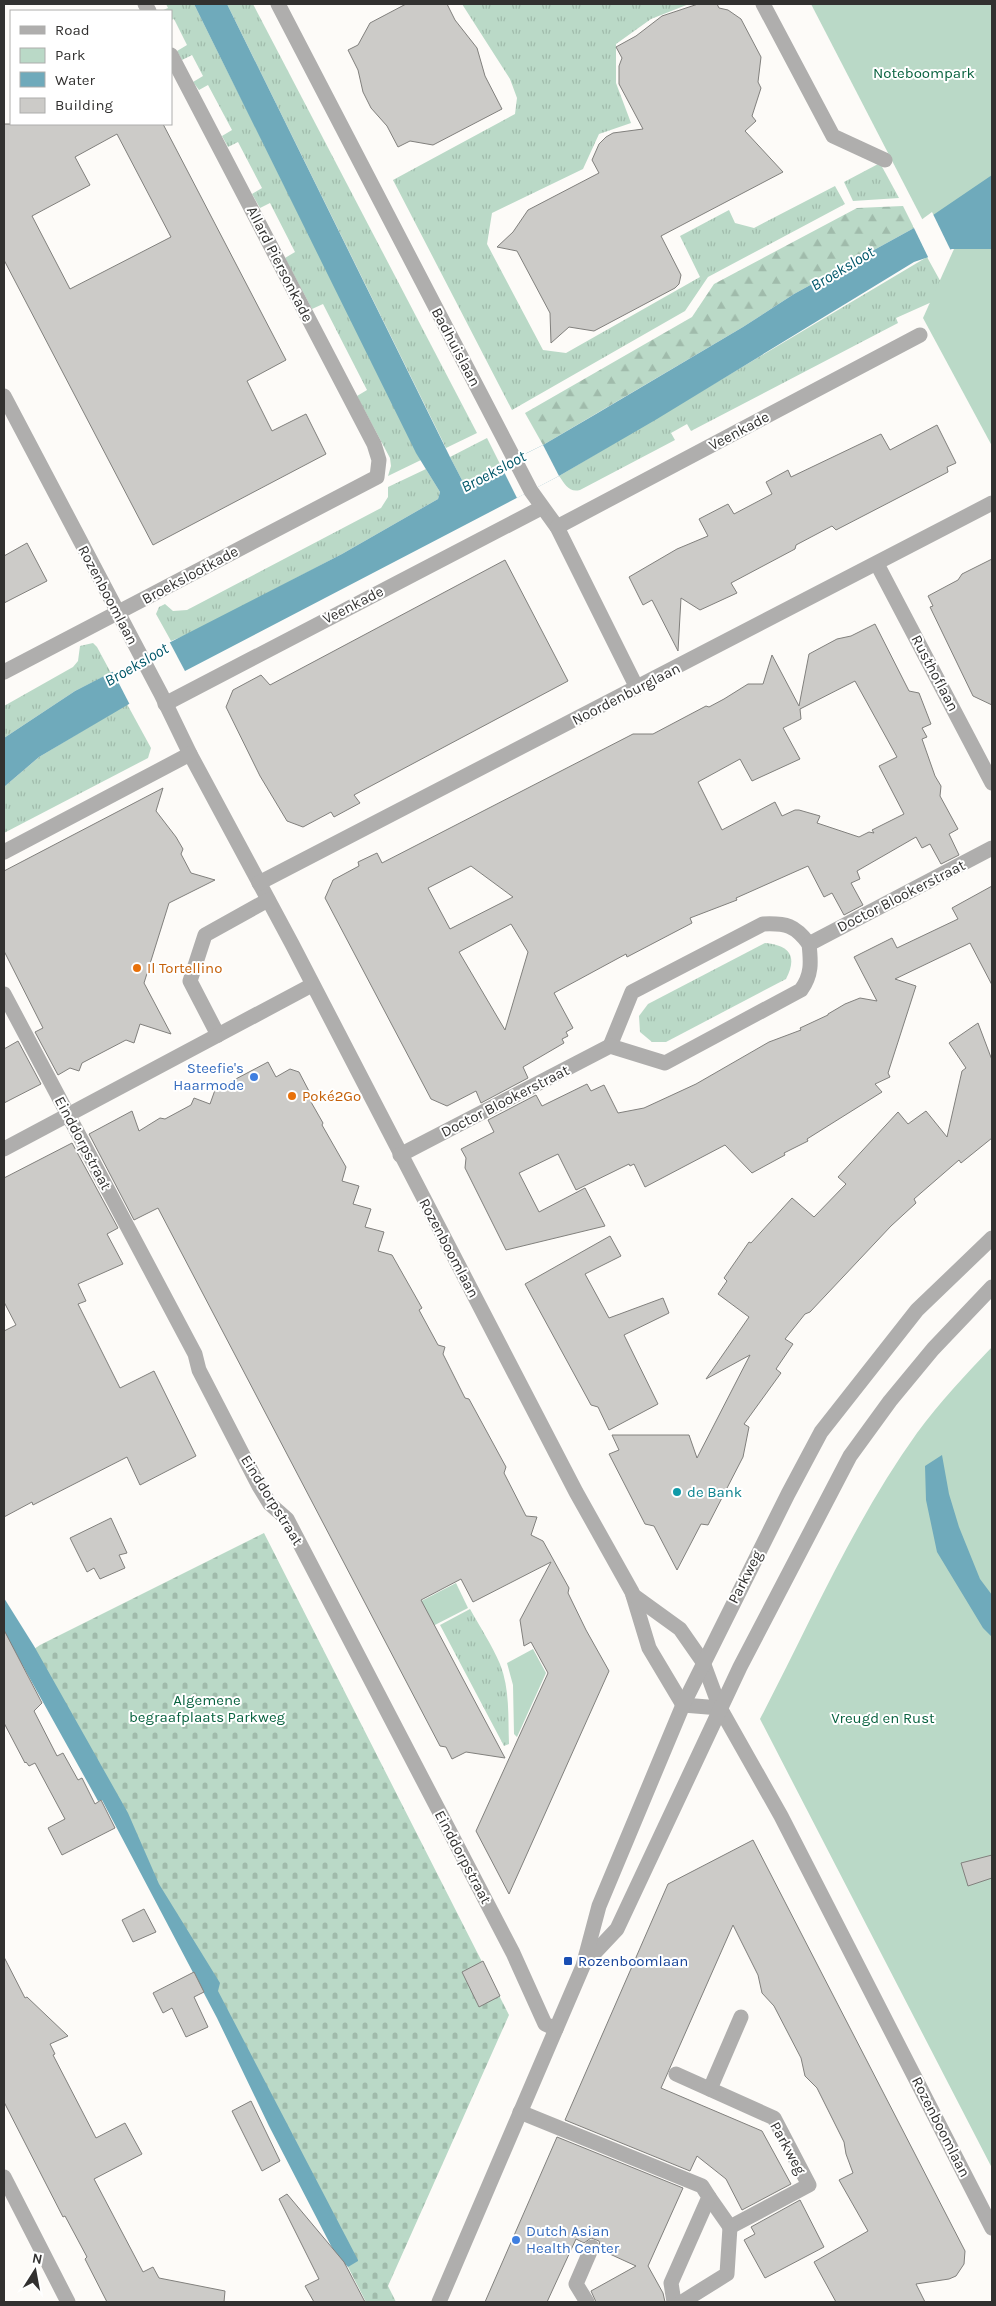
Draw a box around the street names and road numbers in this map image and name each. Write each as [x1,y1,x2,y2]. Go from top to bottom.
street label: Allard Piersonkade [243,203,317,325]
street label: Badhuislaan [428,304,484,390]
street label: Veenkade [706,408,772,454]
street label: Rozenboomlaan [74,542,142,648]
street label: Broekslootkade [139,542,241,608]
street label: Veenkade [320,582,386,628]
street label: Rusthoflaan [907,632,963,714]
street label: Noordenburglaan [569,659,683,729]
street label: Doctor Blookerstraat [834,856,968,936]
street label: Doctor Blookerstraat [438,1061,572,1141]
street label: Einddorpstraat [51,1093,115,1193]
street label: Rozenboomlaan [415,1195,483,1301]
street label: Einddorpstraat [237,1451,307,1549]
street label: Parkweg [724,1547,766,1607]
street label: Einddorpstraat [431,1807,495,1907]
street label: Rozenboomlaan [908,2074,974,2180]
street label: Parkweg [766,2118,810,2178]

